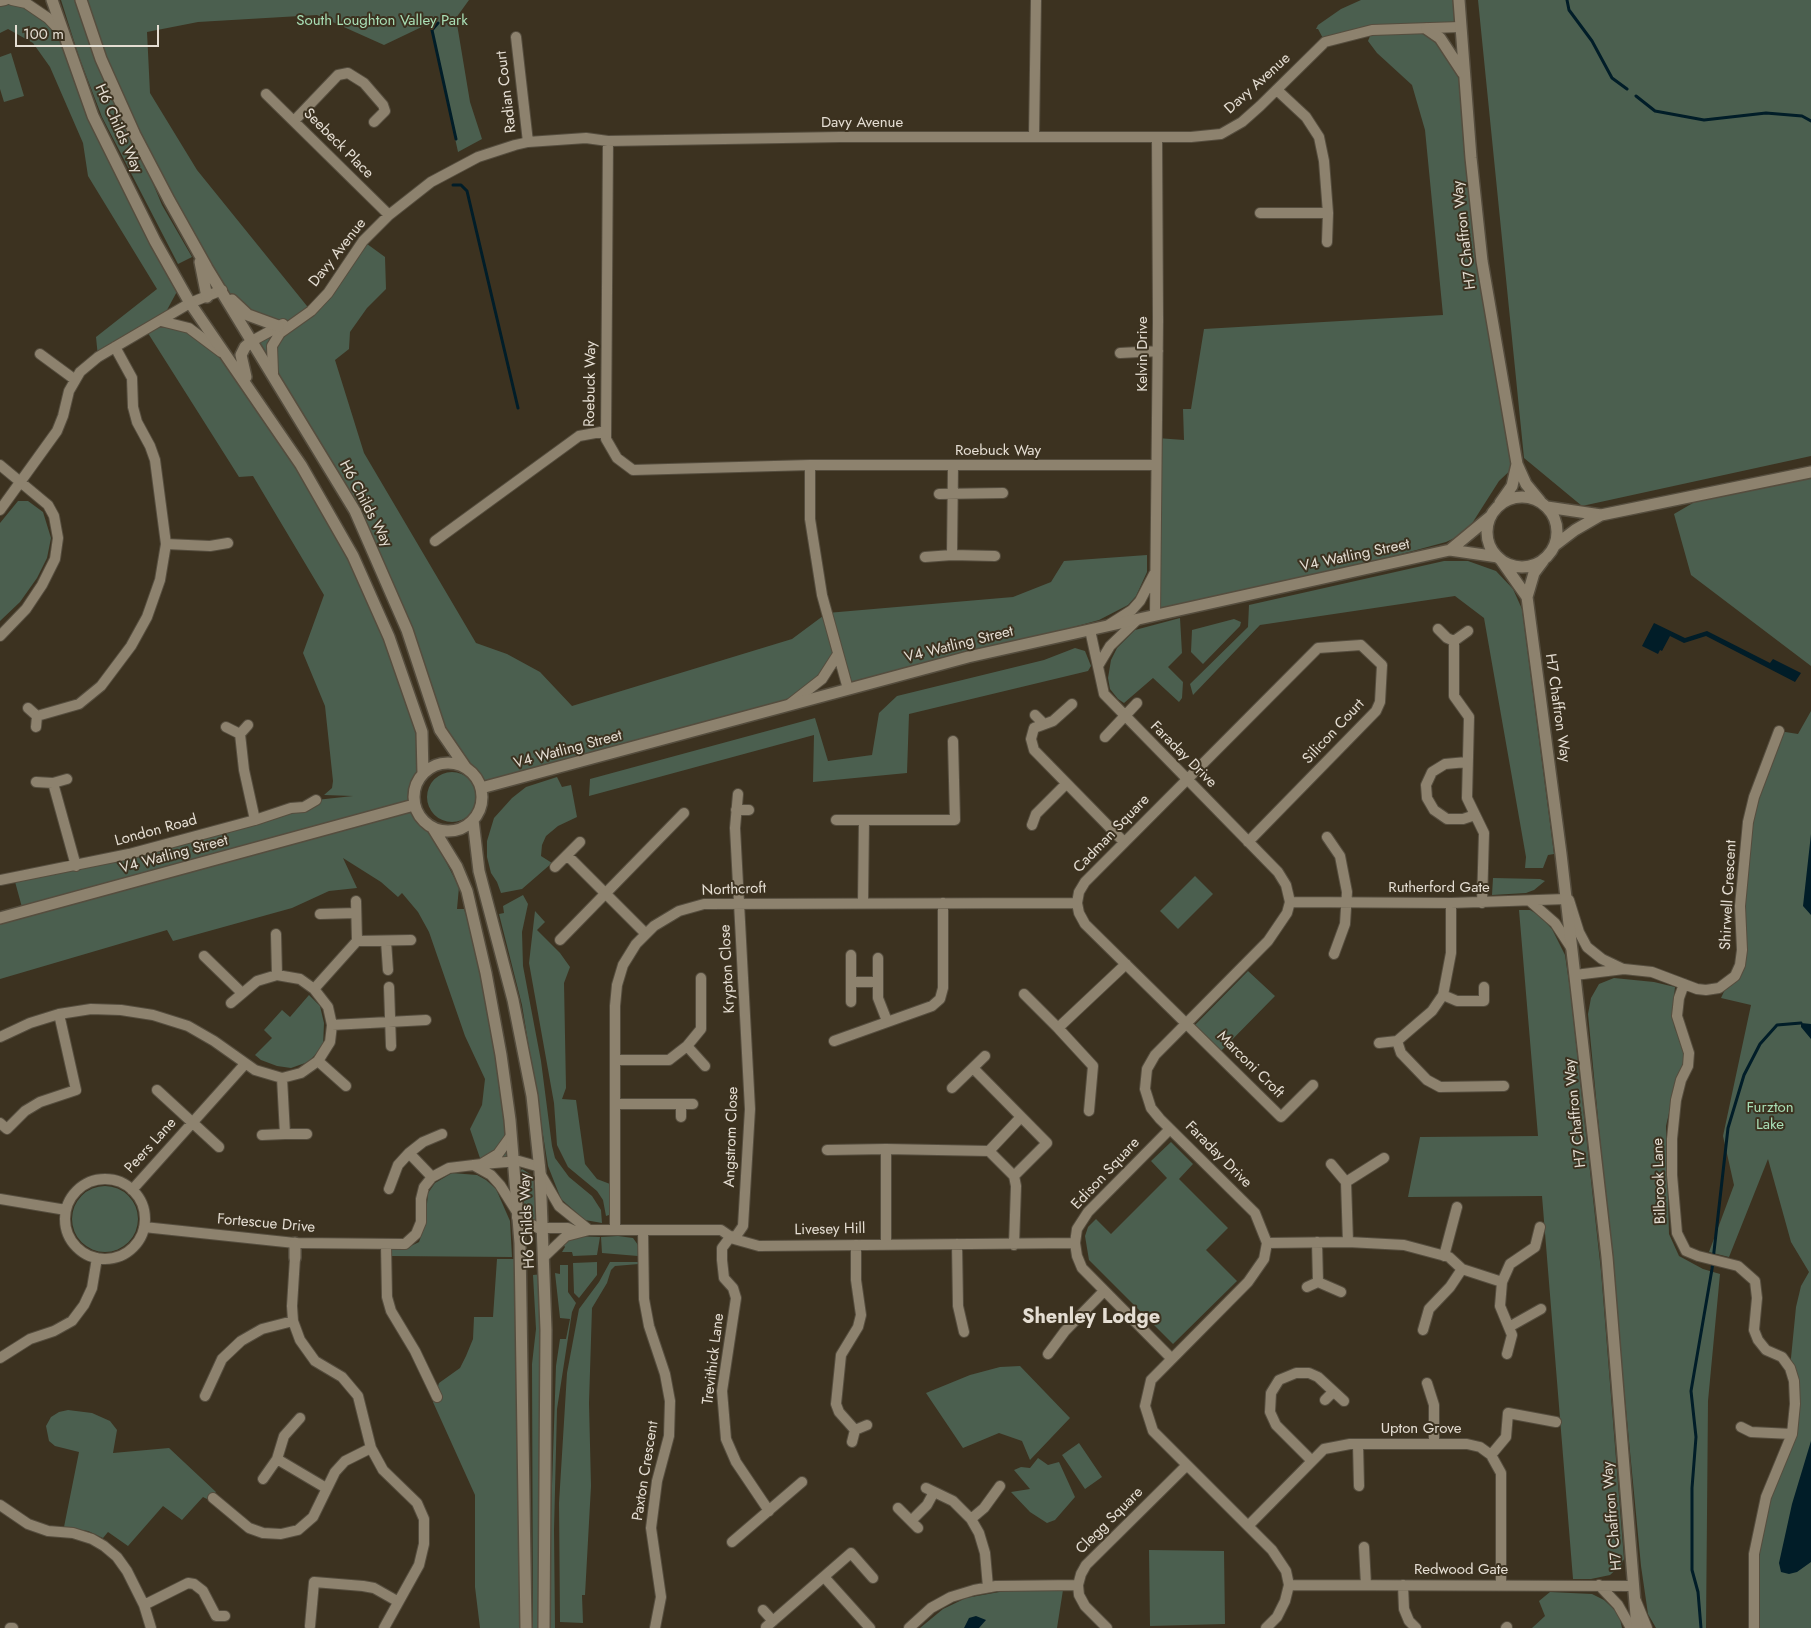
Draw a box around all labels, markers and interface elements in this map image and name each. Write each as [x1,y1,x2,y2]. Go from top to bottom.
park label: South Loughton Valley Park [296,12,468,30]
scale bar [18,15,161,47]
text: 100 m [23,23,64,45]
street label: Radian Court [493,50,521,134]
street label: Davy Avenue [1221,50,1295,118]
street label: H6 Childs Way [90,82,146,176]
street label: Seebeck Place [299,105,377,183]
street label: Davy Avenue [821,114,903,132]
street label: H7 Chaffron Way [1449,180,1481,290]
street label: Davy Avenue [306,215,370,291]
street label: Kelvin Drive [1134,316,1152,392]
street label: Roebuck Way [581,341,601,427]
street label: Roebuck Way [955,442,1041,460]
street label: H6 Childs Way [335,458,395,550]
street label: V4 Watling Street [1299,536,1411,576]
street label: V4 Watling Street [903,623,1015,667]
street label: H7 Chaffron Way [1540,652,1574,764]
street label: Silicon Court [1299,696,1369,768]
street label: Faraday Drive [1146,718,1220,792]
street label: V4 Watling Street [512,727,624,773]
street label: Cadman Square [1070,791,1154,877]
street label: London Road [113,811,199,851]
street label: V4 Watling Street [118,832,230,878]
street label: Shirwell Crescent [1717,840,1741,950]
street label: Rutherford Gate [1388,879,1490,897]
street label: Northcroft [701,880,767,900]
street label: Krypton Close [717,924,739,1014]
street label: Marconi Croft [1213,1028,1287,1102]
street label: H7 Chaffron Way [1561,1058,1591,1168]
street label: Angstrom Close [721,1086,743,1188]
park label: Furzton Lake [1746,1099,1794,1134]
street label: Peers Lane [121,1115,181,1177]
street label: Faraday Drive [1181,1118,1255,1192]
street label: Edison Square [1068,1134,1144,1214]
street label: Bilbrook Lane [1650,1138,1670,1224]
street label: H6 Childs Way [517,1173,539,1269]
street label: Fortescue Drive [216,1211,316,1237]
street label: Livesey Hill [794,1220,866,1240]
district label: Shenley Lodge [1022,1306,1160,1330]
street label: Trevithick Lane [699,1312,729,1406]
street label: Paxton Crescent [629,1420,663,1522]
street label: Upton Grove [1381,1420,1461,1438]
street label: H7 Chaffron Way [1599,1461,1627,1571]
street label: Clegg Square [1073,1484,1147,1558]
street label: Redwood Gate [1414,1561,1508,1579]

